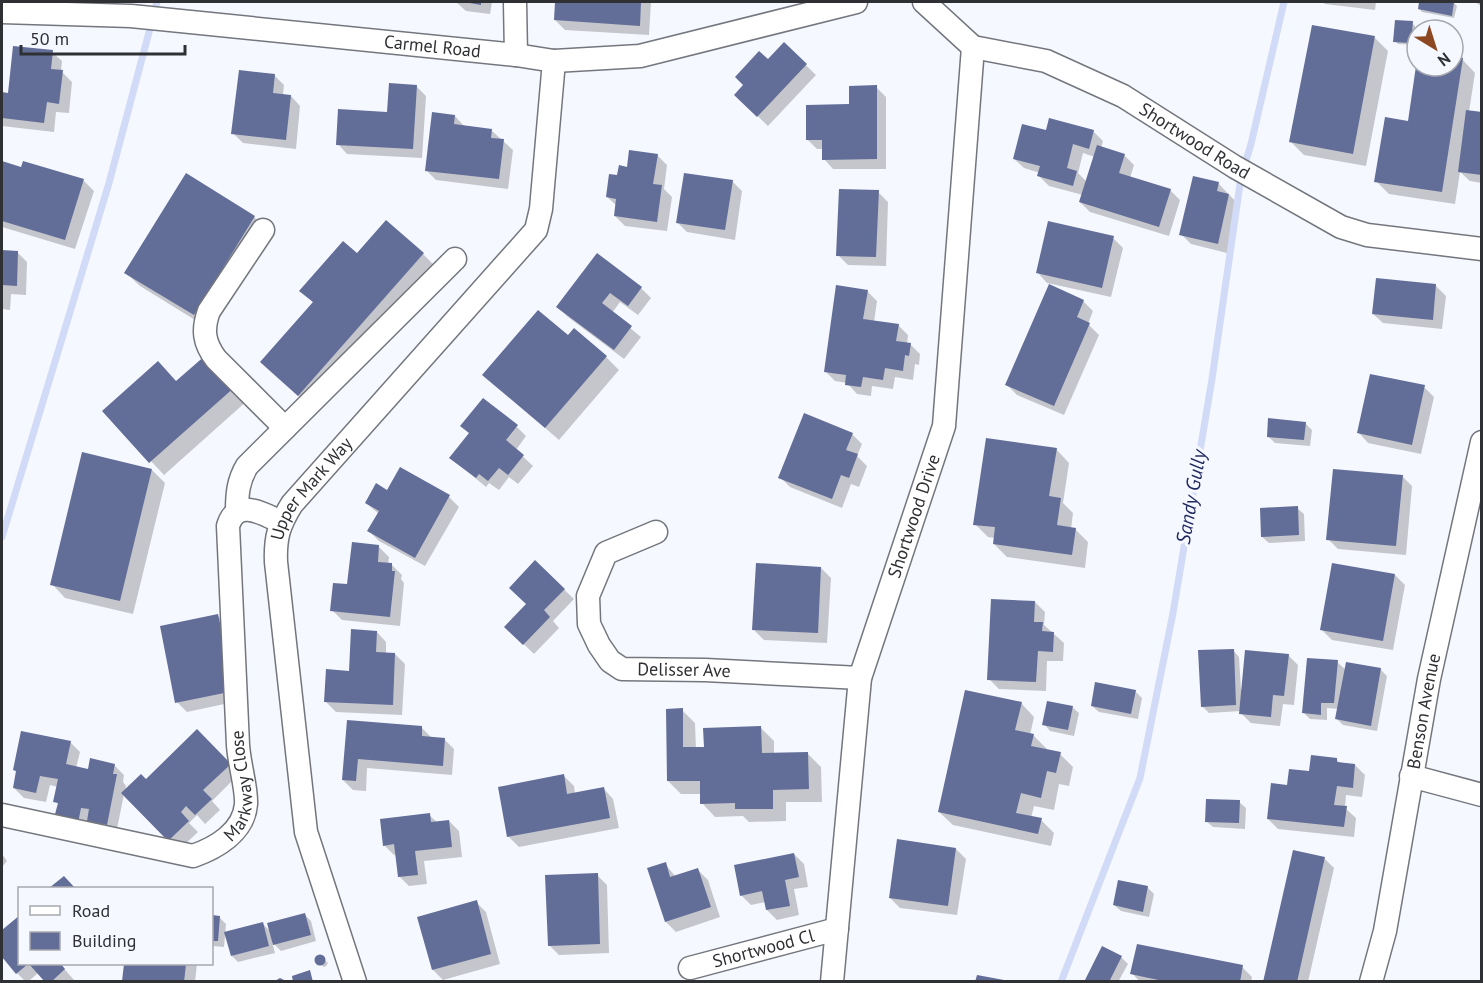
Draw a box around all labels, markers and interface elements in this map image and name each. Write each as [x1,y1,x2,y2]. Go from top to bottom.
scale bar [21,18,184,56]
north arrow [1405,18,1465,78]
text: 50 m [30,27,69,50]
street label: Carmel Road [383,30,482,62]
text: N [1434,49,1455,71]
street label: Shortwood Road [1135,97,1254,184]
street label: Upper Mark Way [265,432,358,542]
water label: Sandy Gully [1170,447,1212,546]
street label: Shortwood Drive [882,451,945,581]
street label: Benson Avenue [1401,651,1445,771]
street label: Delisser Ave [637,657,731,682]
street label: Markway Close [218,730,257,846]
legend [18,887,213,965]
text: Road [72,899,110,922]
street label: Shortwood Cl [710,923,817,973]
text: Building [72,929,136,952]

